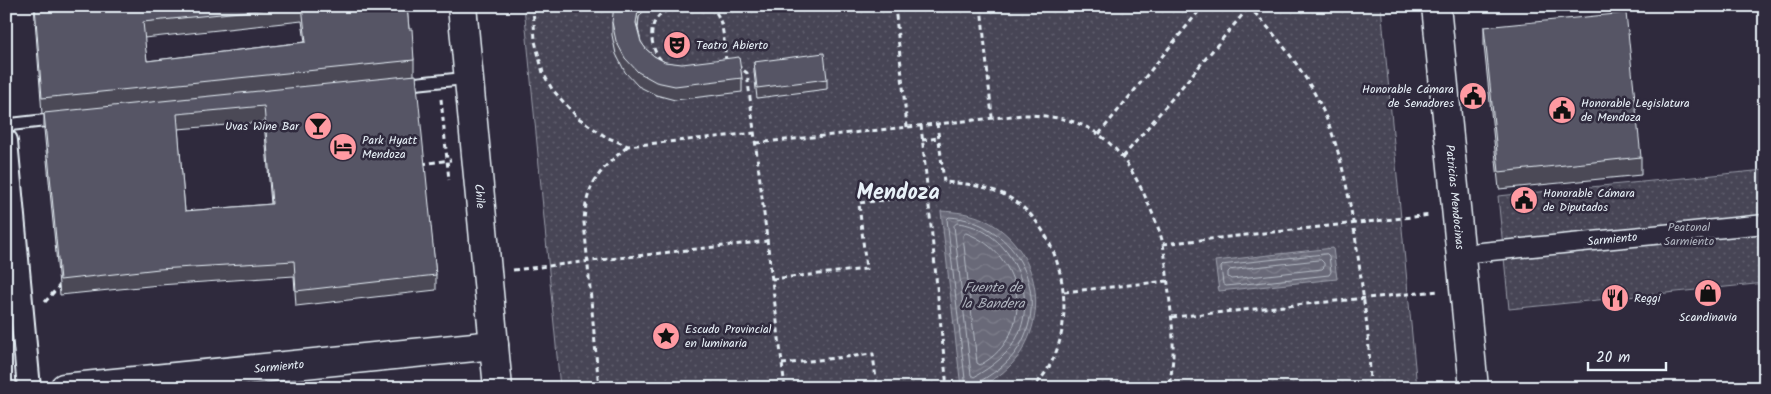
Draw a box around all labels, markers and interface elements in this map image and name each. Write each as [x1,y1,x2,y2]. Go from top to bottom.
theatre icon: Teatro Abierto [662,30,692,60]
place label: Teatro Abierto [696,36,768,55]
place label: Honorable Cámara de Senadores [1362,80,1454,113]
public building icon: Honorable Cámara de Senadores [1458,81,1488,111]
place label: Honorable Legislatura de Mendoza [1581,94,1690,127]
public building icon: Honorable Legislatura de Mendoza [1547,95,1577,125]
bar icon: Uvas Wine Bar [303,111,333,141]
place label: Uvas Wine Bar [225,117,300,136]
place label: Park Hyatt Mendoza [362,131,417,164]
hotel icon: Park Hyatt Mendoza [328,132,358,162]
street label: Patricias Mendocinas [1440,144,1470,251]
district label: Mendoza [856,176,940,211]
street label: Chile [469,183,491,210]
place label: Honorable Cámara de Diputados [1543,184,1635,217]
public building icon: Honorable Cámara de Diputados [1509,185,1539,215]
park label: Peatonal Sarmiento [1664,218,1714,251]
street label: Sarmiento [1586,227,1638,251]
water label: Fuente de la Bandera [961,277,1026,315]
shop icon: Scandinavia [1693,278,1723,308]
restaurant icon: Reggi [1600,283,1630,313]
place label: Reggi [1634,289,1662,308]
place label: Scandinavia [1679,308,1737,327]
place label: Escudo Provincial en luminaria [685,320,772,353]
place icon: Escudo Provincial en luminaria [651,321,681,351]
scale bar [1588,339,1666,371]
text: 20 m [1596,346,1630,370]
street label: Sarmiento [253,355,305,378]

